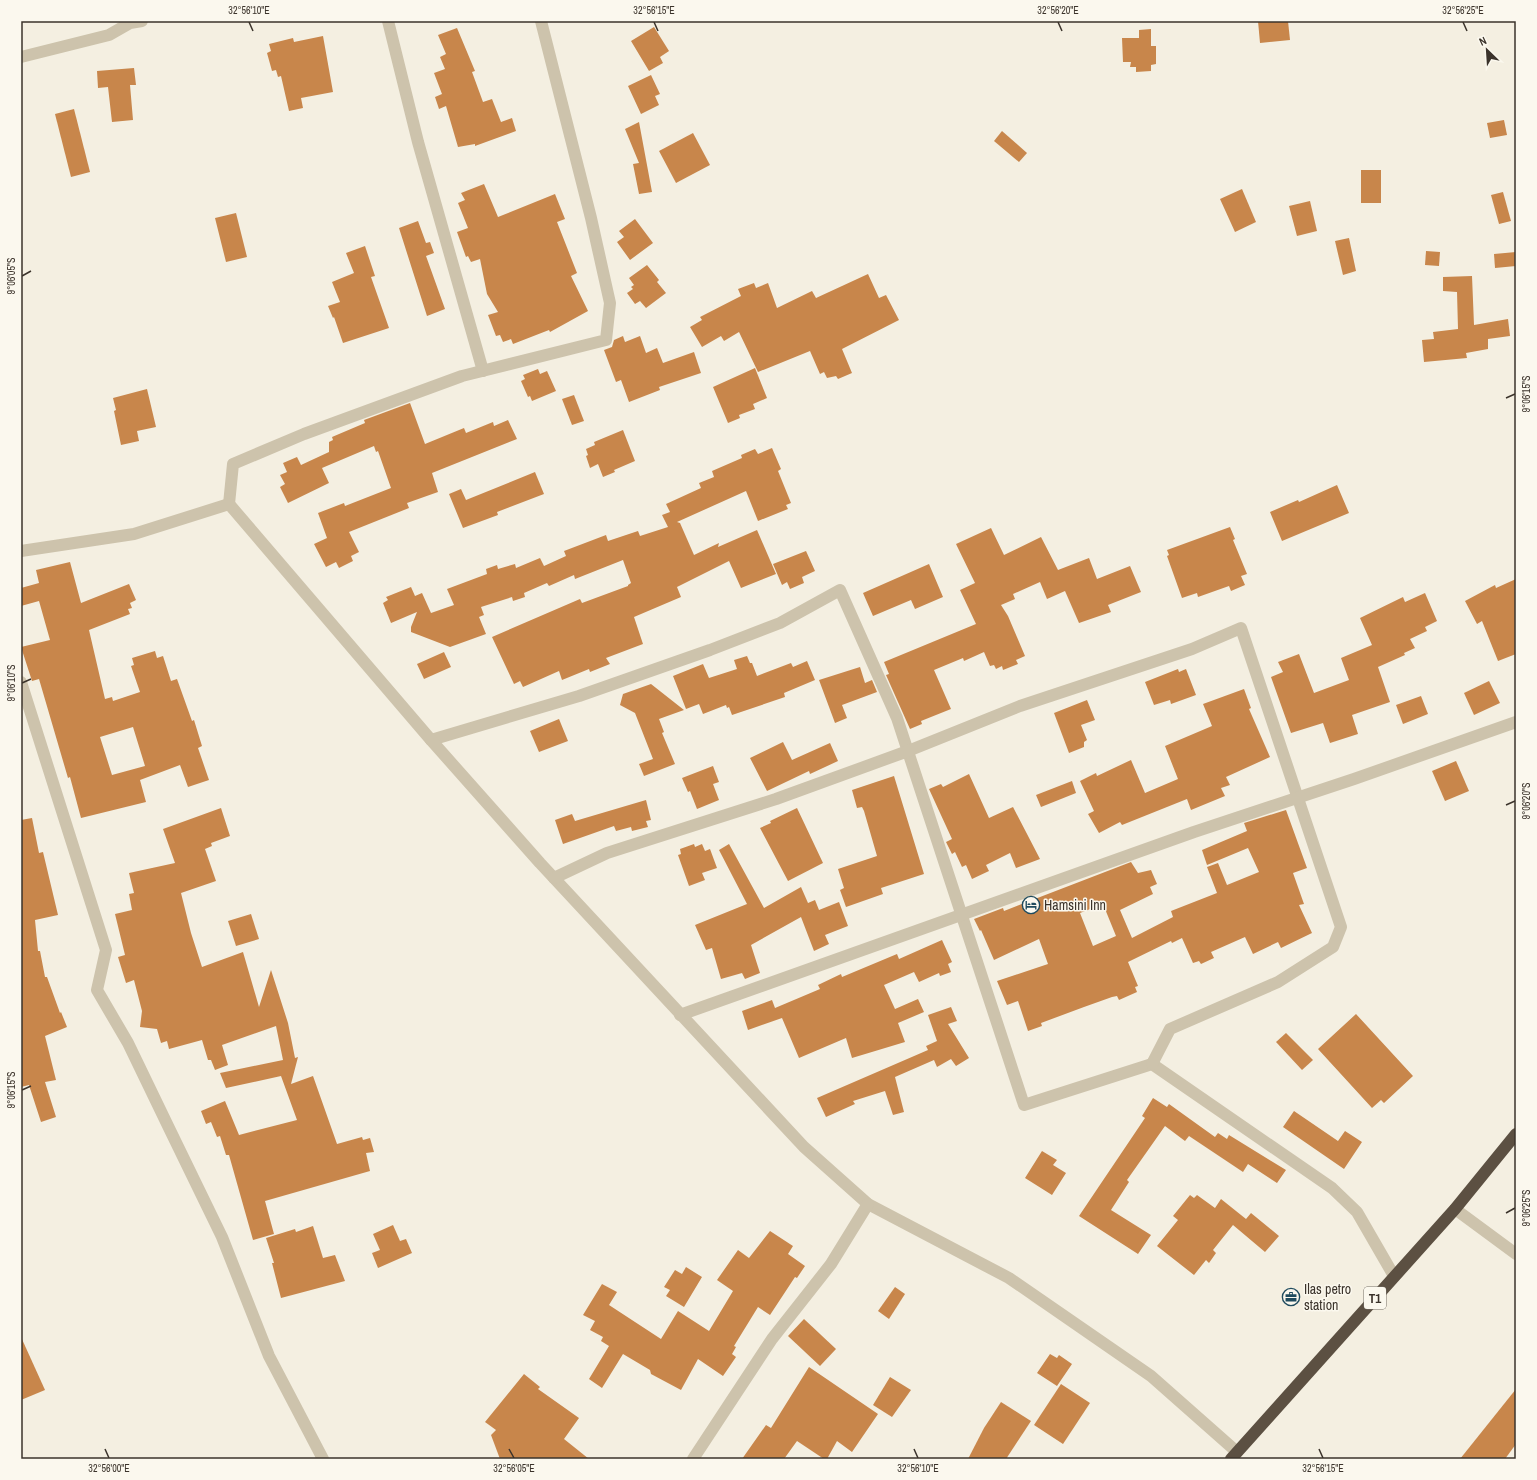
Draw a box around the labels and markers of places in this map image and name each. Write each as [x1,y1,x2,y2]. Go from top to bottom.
hotel icon: Hamsini Inn [1021,895,1041,915]
place label: Hamsini Inn [1044,896,1106,914]
place label: Ilas petro station [1304,1280,1351,1314]
office icon: Ilas petro station [1281,1287,1301,1307]

